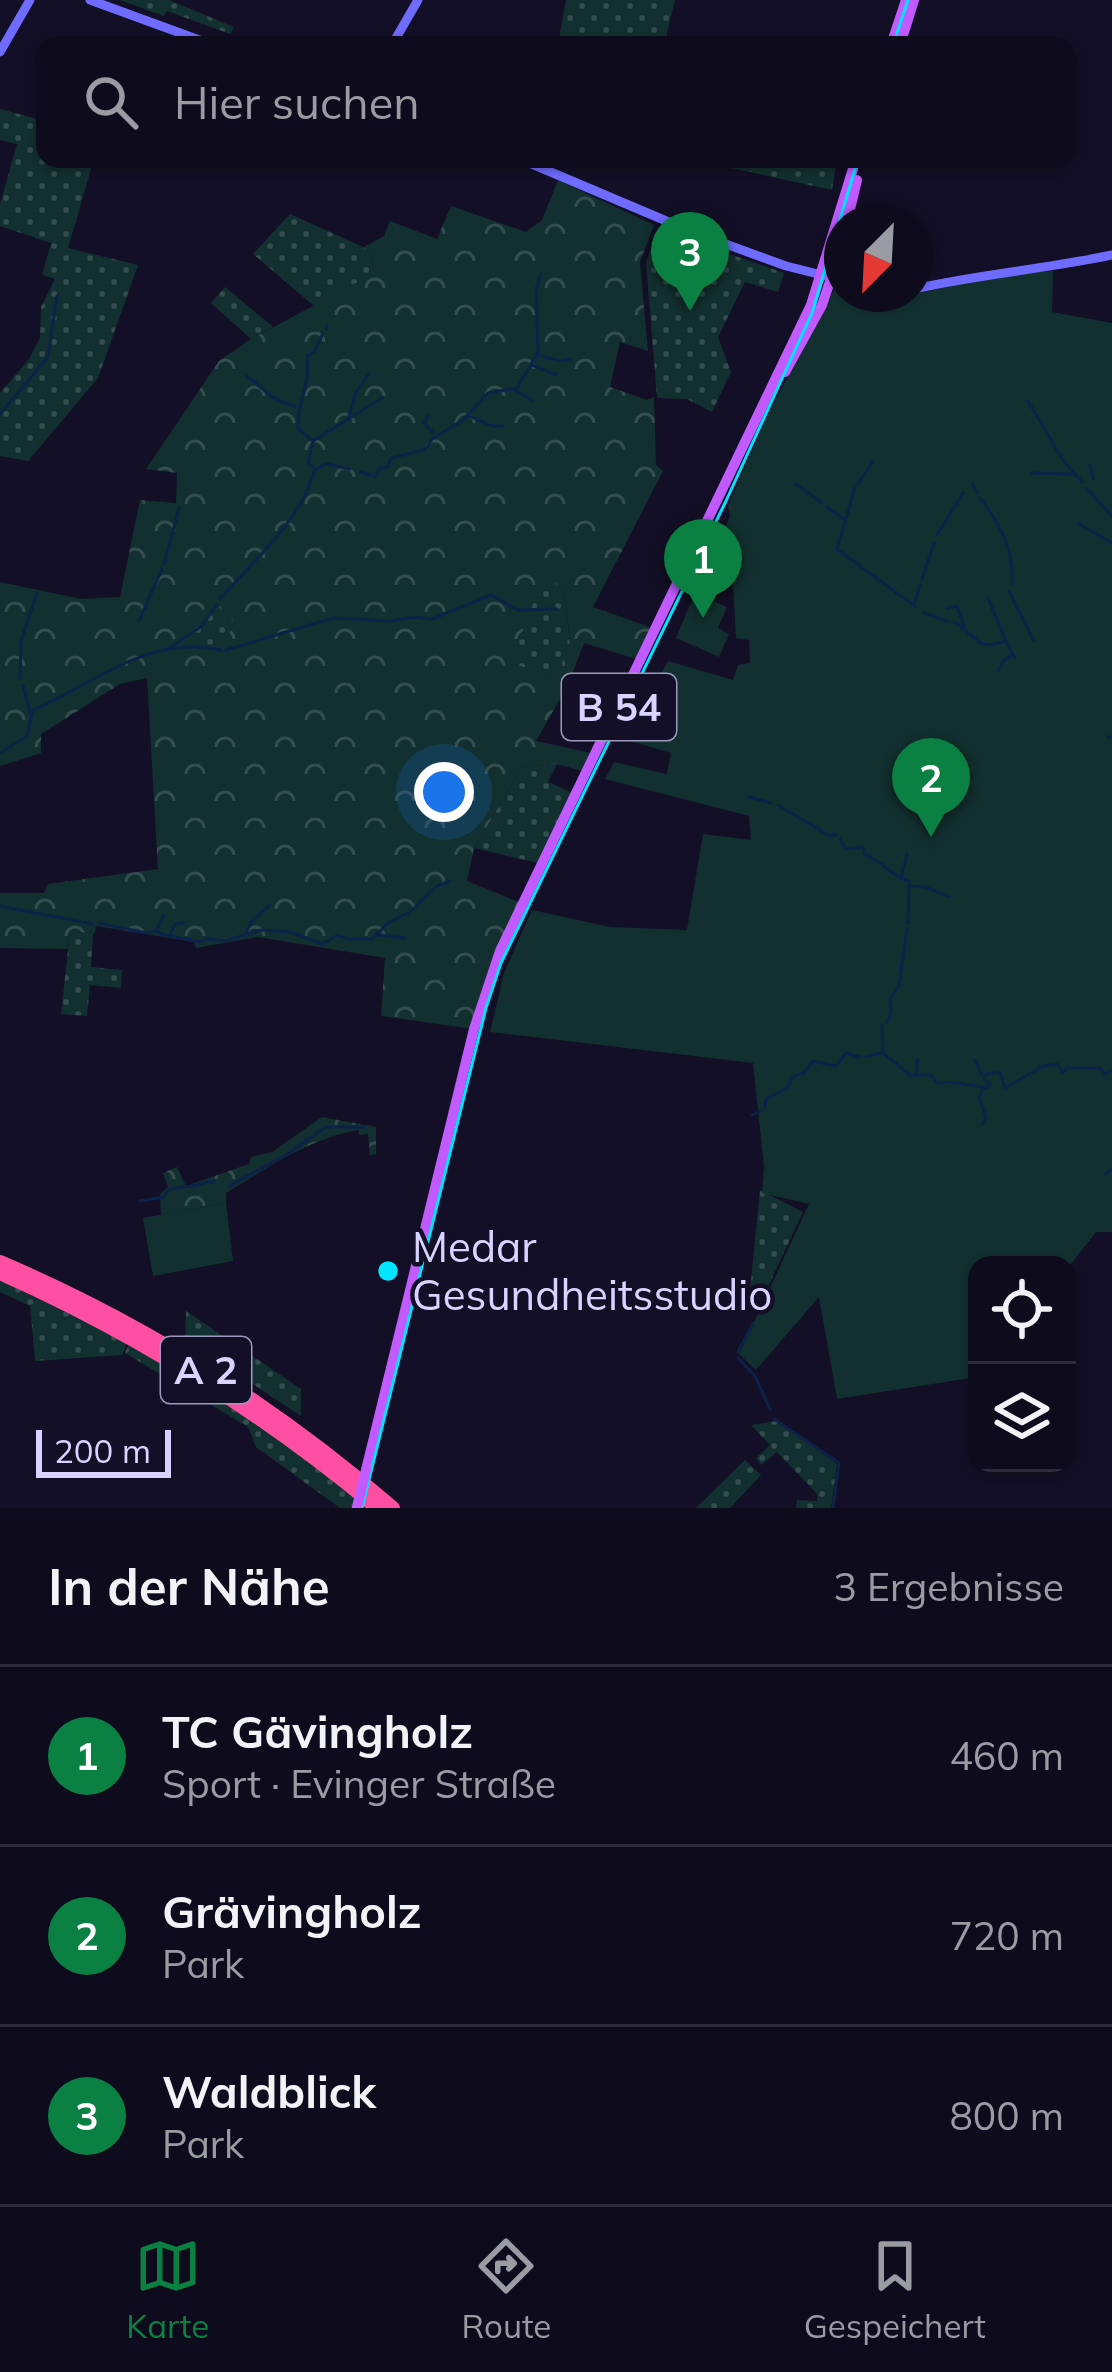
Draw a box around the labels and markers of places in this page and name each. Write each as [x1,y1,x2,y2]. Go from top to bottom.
pin: 3 [651,212,729,311]
pin: 1 [664,519,742,618]
pin: 2 [892,738,970,837]
place label: Medar Gesundheitsstudio [412,1220,772,1321]
marker: Medar Gesundheitsstudio [375,1258,401,1284]

